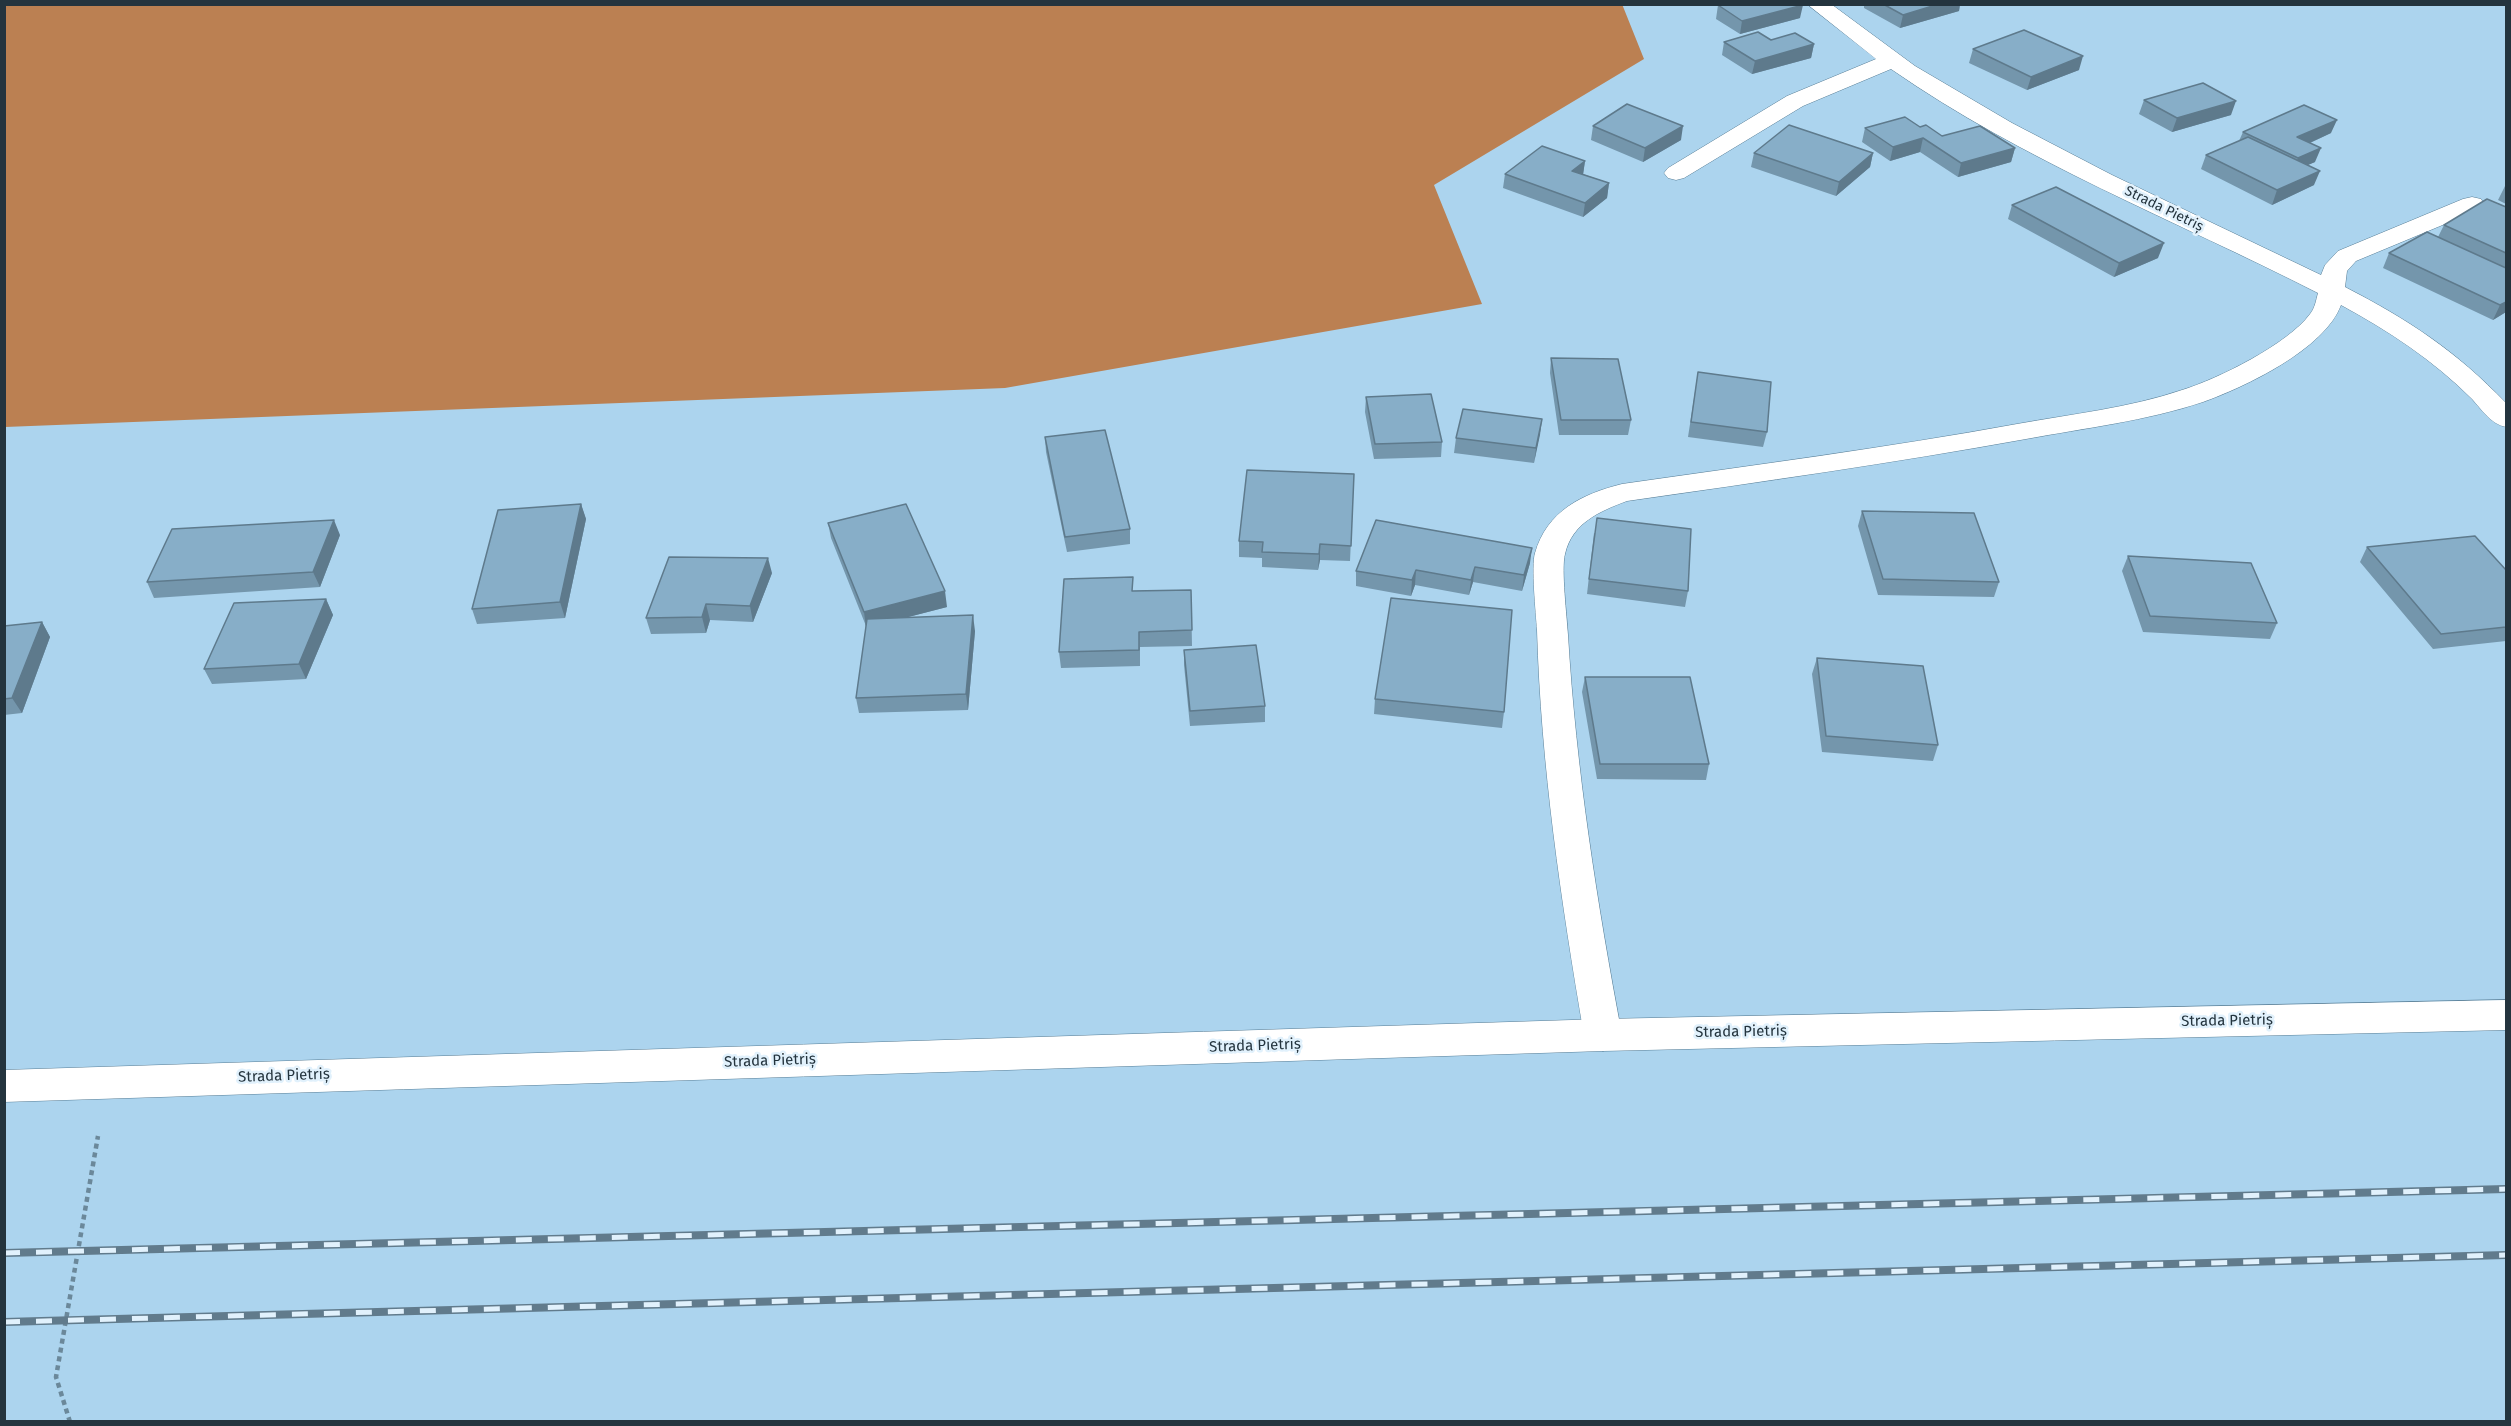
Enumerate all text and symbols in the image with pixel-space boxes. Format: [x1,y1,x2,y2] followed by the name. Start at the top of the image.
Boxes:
[2122,183,2206,235] street label: Strada Pietriș
[2181,1011,2273,1031] street label: Strada Pietriș
[1695,1022,1787,1042] street label: Strada Pietriș
[1209,1035,1301,1057] street label: Strada Pietriș
[724,1050,816,1072] street label: Strada Pietriș
[238,1065,330,1087] street label: Strada Pietriș

